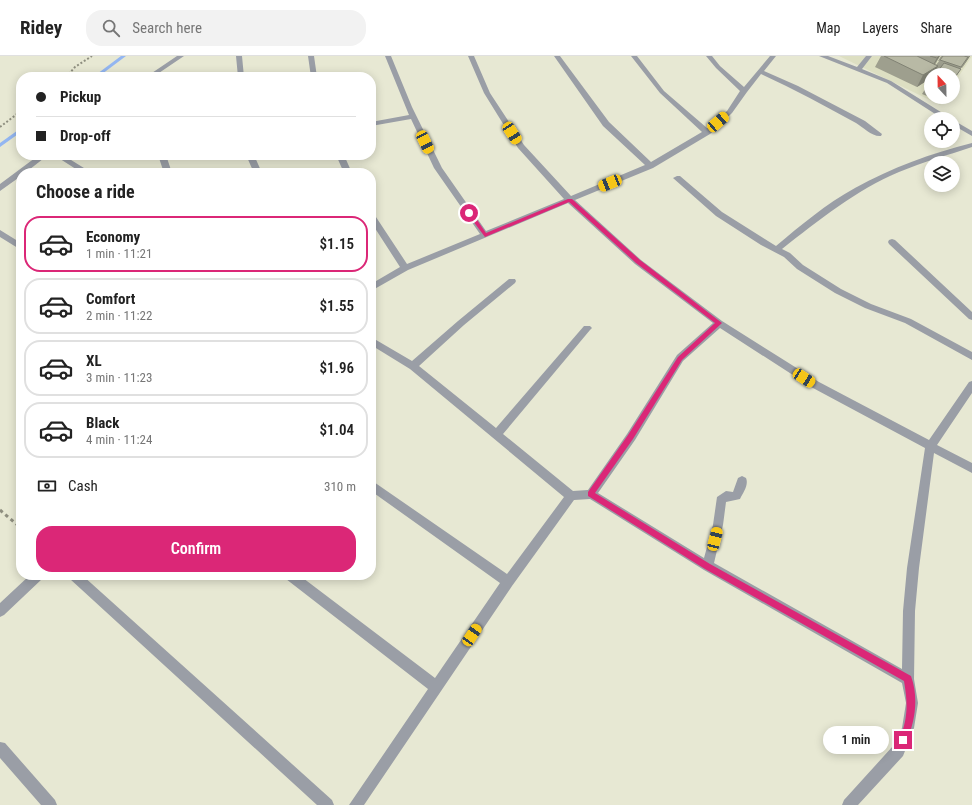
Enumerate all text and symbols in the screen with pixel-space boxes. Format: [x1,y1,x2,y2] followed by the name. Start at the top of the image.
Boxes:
[86,10,366,46] search box
[20,16,62,39] text: Ridey
[100,17,122,39] icon: search
[132,19,202,37] text: Search here
[816,20,840,36] text: Map
[862,20,899,36] text: Layers
[921,20,952,36] text: Share
[924,68,960,104] north arrow
[924,68,960,192] map controls
[60,88,101,106] text: Pickup
[705,110,731,134] car
[924,112,960,148] button: locate
[500,120,524,146] car
[60,127,111,145] text: Drop-off
[414,129,436,155] car
[924,156,960,192] button: layers
[597,173,623,193] car
[36,181,135,202] text: Choose a ride
[460,204,478,222] route start
[38,226,74,262] icon: car
[86,228,140,246] text: Economy
[320,235,354,253] text: $1.15
[86,246,152,261] text: 1 min · 11:21
[38,288,74,324] icon: car
[86,290,135,308] text: Comfort
[320,297,354,315] text: $1.55
[86,308,152,323] text: 2 min · 11:22
[38,350,74,386] icon: car
[86,352,102,370] text: XL
[320,359,354,377] text: $1.96
[791,366,817,390] car
[86,370,152,385] text: 3 min · 11:23
[38,412,74,448] icon: car
[86,414,119,432] text: Black
[320,421,354,439] text: $1.04
[86,432,152,447] text: 4 min · 11:24
[36,475,58,497] icon: cash
[68,477,98,495] text: Cash
[324,479,356,494] text: 310 m
[36,526,356,572] button: Confirm
[706,526,724,552] car
[460,622,484,648] car
[823,726,889,754] callout: 1 min
[894,731,912,749] route end
[842,732,870,747] text: 1 min

